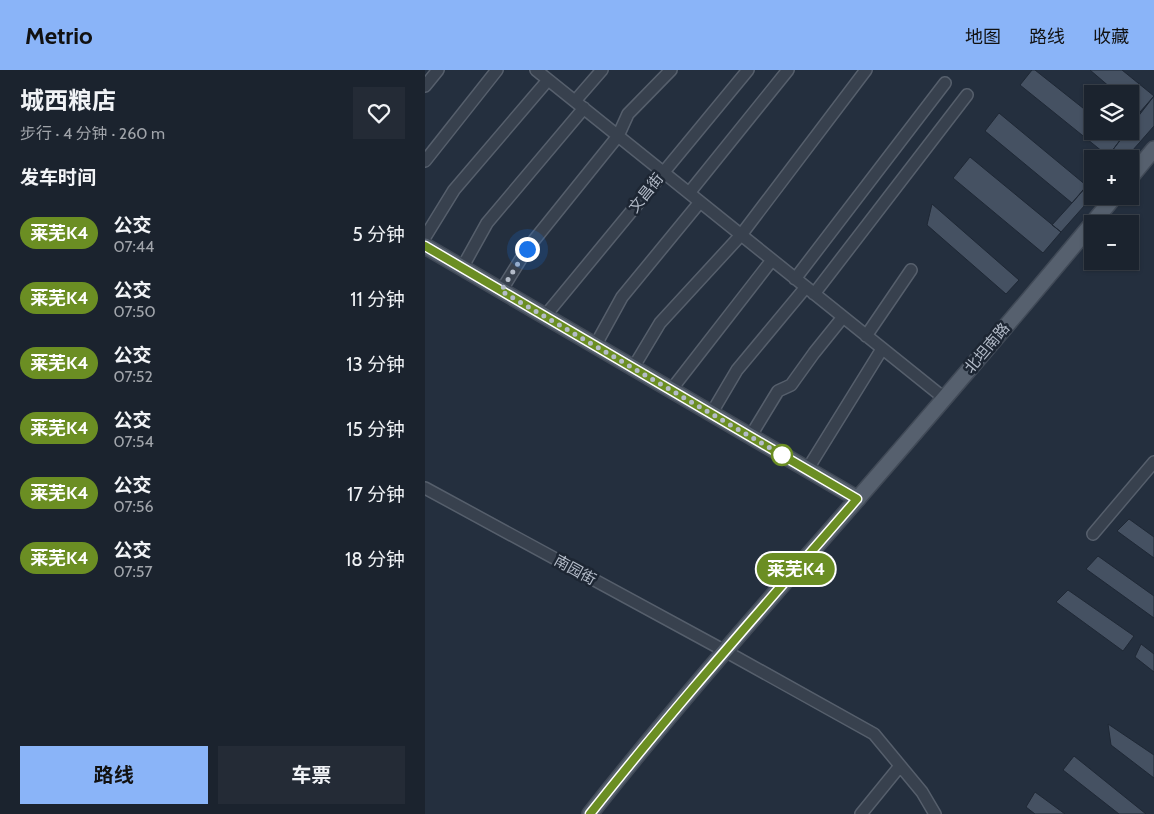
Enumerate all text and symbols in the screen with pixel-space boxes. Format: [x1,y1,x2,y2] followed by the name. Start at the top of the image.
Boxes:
[25,21,93,50] text: Metrio
[965,26,1001,48] text: 地图
[1029,26,1065,48] text: 路线
[1093,26,1129,48] text: 收藏
[1084,85,1139,270] map controls
[1084,85,1139,140] button: layers
[20,86,116,115] text: 城西粮店
[353,87,405,139] button: heart
[20,124,165,143] text: 步行 · 4 分钟 · 260 m
[1084,150,1139,205] button: +
[20,166,96,189] text: 发车时间
[625,170,667,216] street label: 文昌街
[113,214,151,237] text: 公交
[1084,215,1139,270] button: −
[30,222,88,244] text: 莱芜K4
[352,223,405,246] text: 5 分钟
[113,237,154,256] text: 07:44
[515,237,540,262] your location
[113,279,151,302] text: 公交
[30,287,88,309] text: 莱芜K4
[350,288,405,311] text: 11 分钟
[113,302,156,321] text: 07:50
[961,319,1013,377] street label: 北坦南路
[113,344,151,367] text: 公交
[30,352,88,374] text: 莱芜K4
[346,353,405,376] text: 13 分钟
[113,367,153,386] text: 07:52
[113,409,151,432] text: 公交
[30,417,88,439] text: 莱芜K4
[346,418,405,441] text: 15 分钟
[113,432,154,451] text: 07:54
[771,444,793,466] unlabelled marker
[113,474,151,497] text: 公交
[30,482,88,504] text: 莱芜K4
[347,483,405,506] text: 17 分钟
[113,497,154,516] text: 07:56
[113,539,151,562] text: 公交
[30,547,88,569] text: 莱芜K4
[345,548,405,571] text: 18 分钟
[551,551,599,589] street label: 南园街
[761,553,831,585] line badge: 莱芜K4
[767,558,825,580] text: 莱芜K4
[113,562,153,581] text: 07:57
[20,746,208,804] button: 路线
[218,746,405,804] button: 车票

